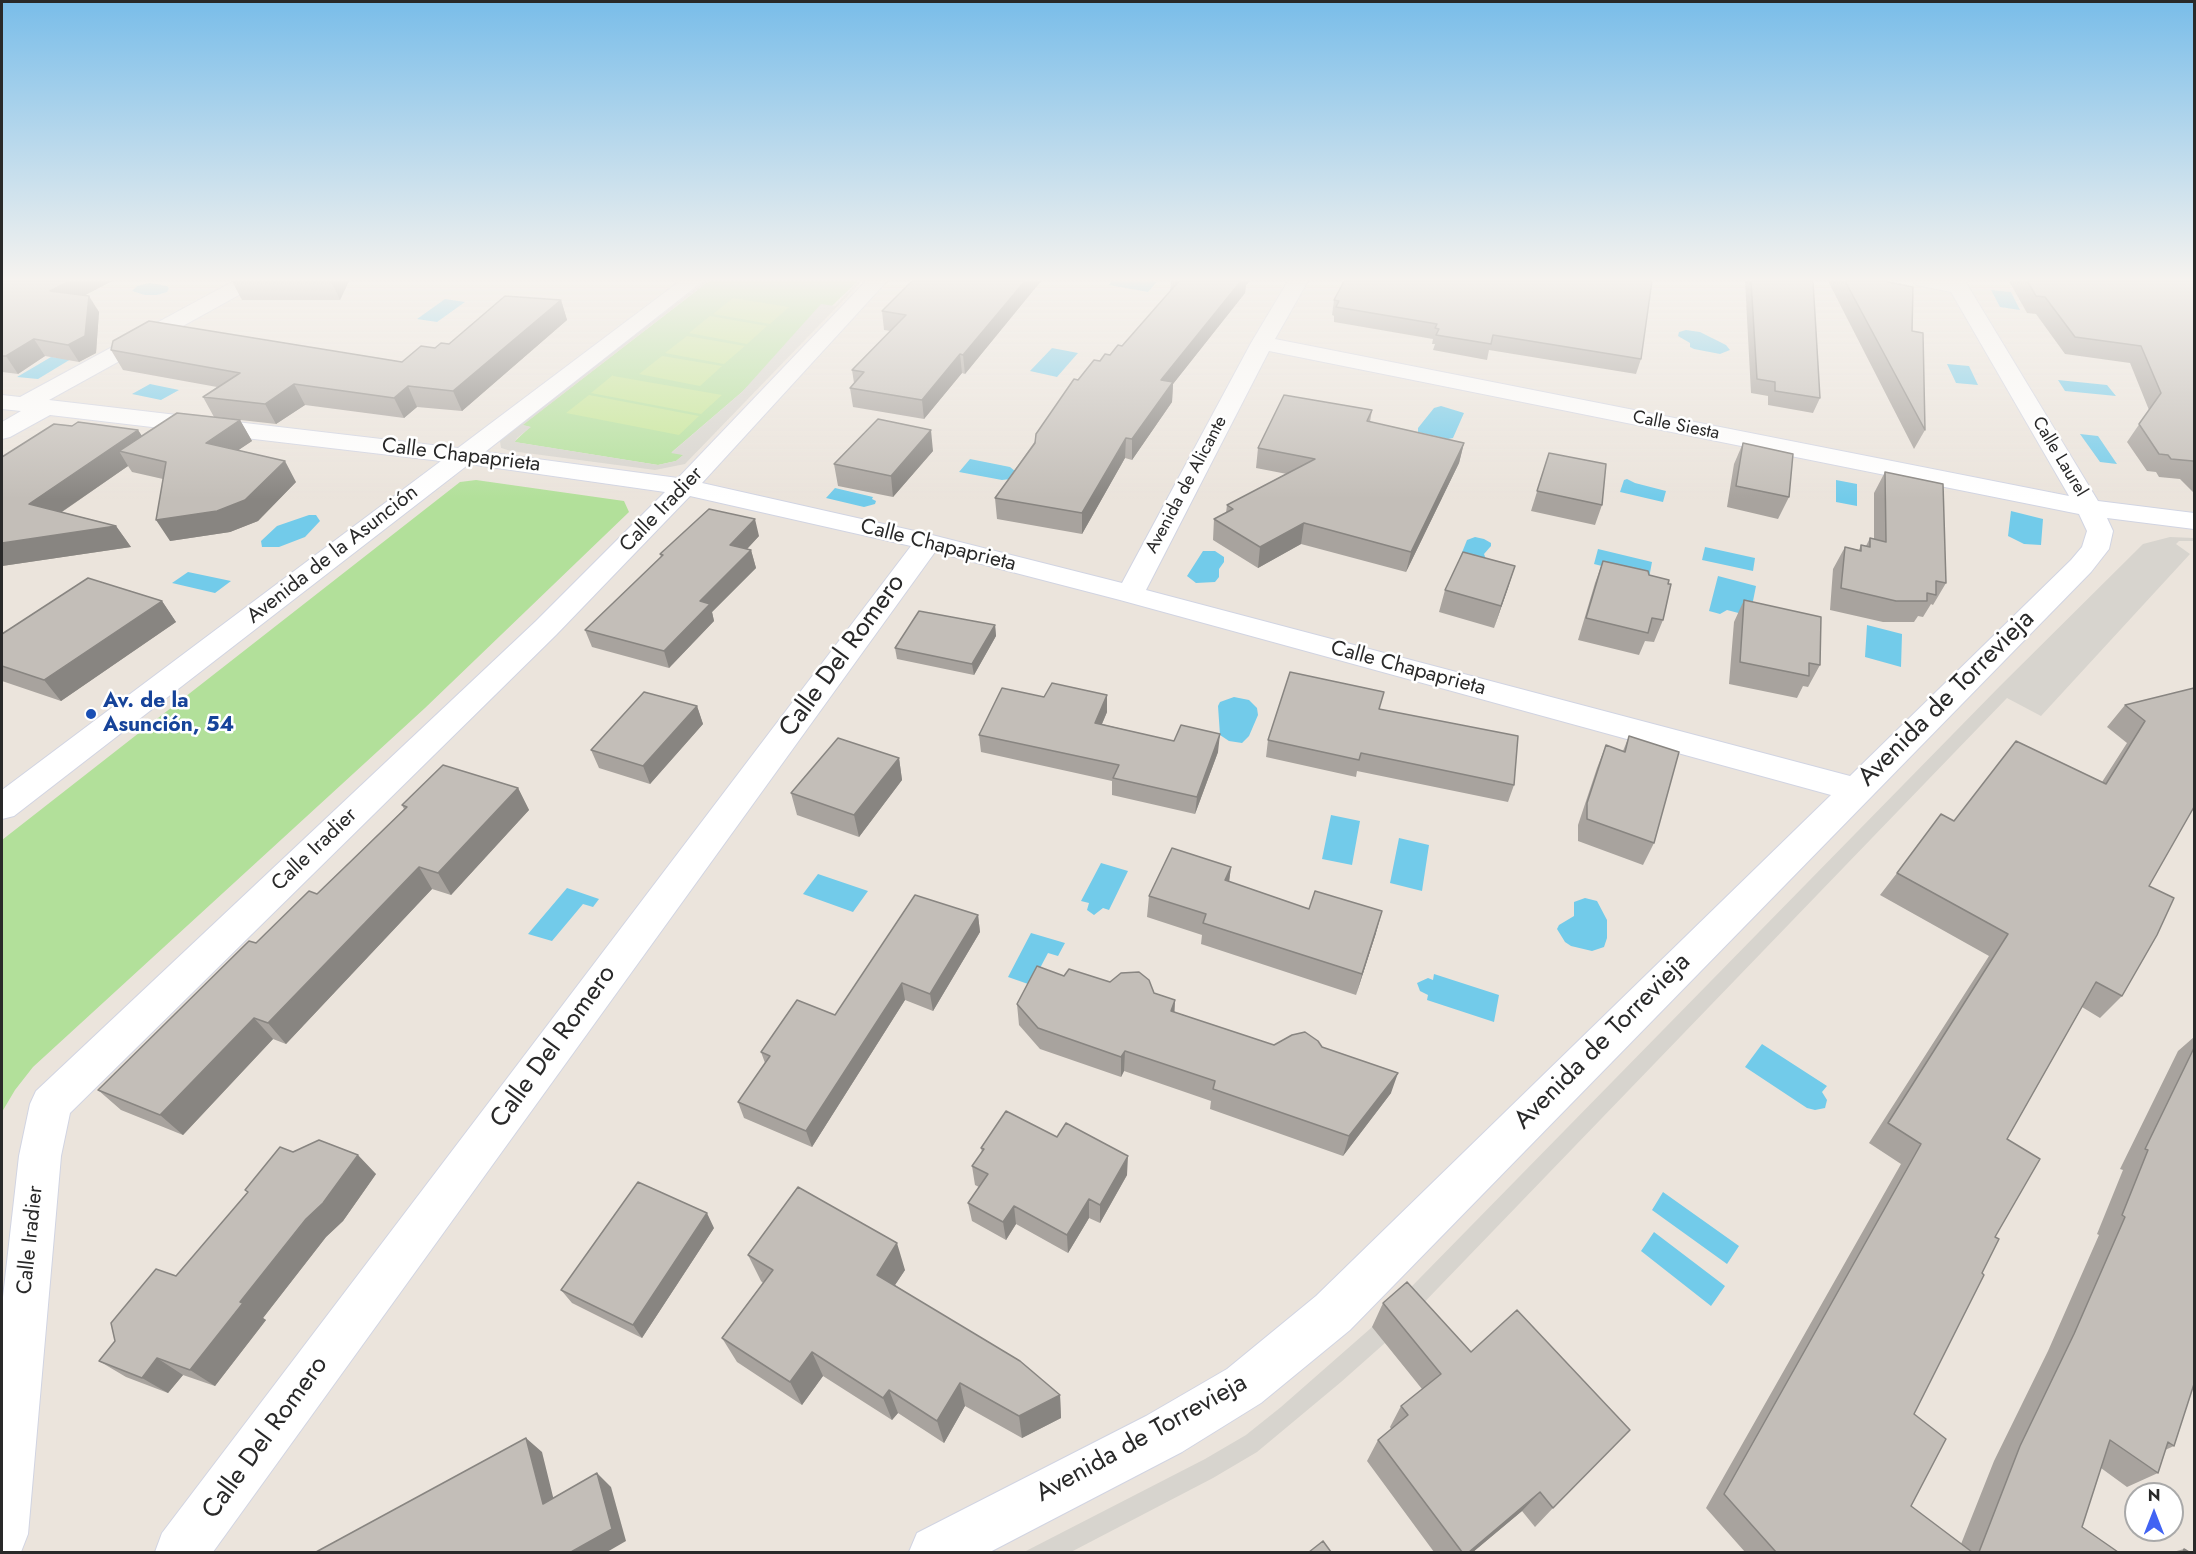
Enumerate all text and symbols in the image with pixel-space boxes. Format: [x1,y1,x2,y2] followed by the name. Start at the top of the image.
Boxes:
[1631,407,1721,445] street label: Calle Siesta
[1142,413,1232,557] street label: Avenida de Alicante
[2027,413,2091,501] street label: Calle Laurel
[380,434,542,478] street label: Calle Chapaprieta
[615,462,709,558] street label: Calle Iradier
[242,480,424,630] street label: Avenida de la Asunción
[858,514,1018,578] street label: Calle Chapaprieta
[774,569,912,743] street label: Calle Del Romero
[1852,604,2042,794] street label: Avenida de Torrevieja
[1328,636,1488,702] street label: Calle Chapaprieta
[103,689,234,739] place label: Av. de la Asunción, 54
[84,707,98,721] marker: Av. de la Asunción, 54
[267,803,363,897] street label: Calle Iradier
[1508,947,1698,1137] street label: Avenida de Torrevieja
[485,960,623,1134] street label: Calle Del Romero
[13,1184,49,1296] street label: Calle Iradier
[197,1351,335,1525] street label: Calle Del Romero
[1031,1368,1253,1510] street label: Avenida de Torrevieja
[2124,1482,2184,1542] north arrow
[2148,1484,2160,1507] text: N

